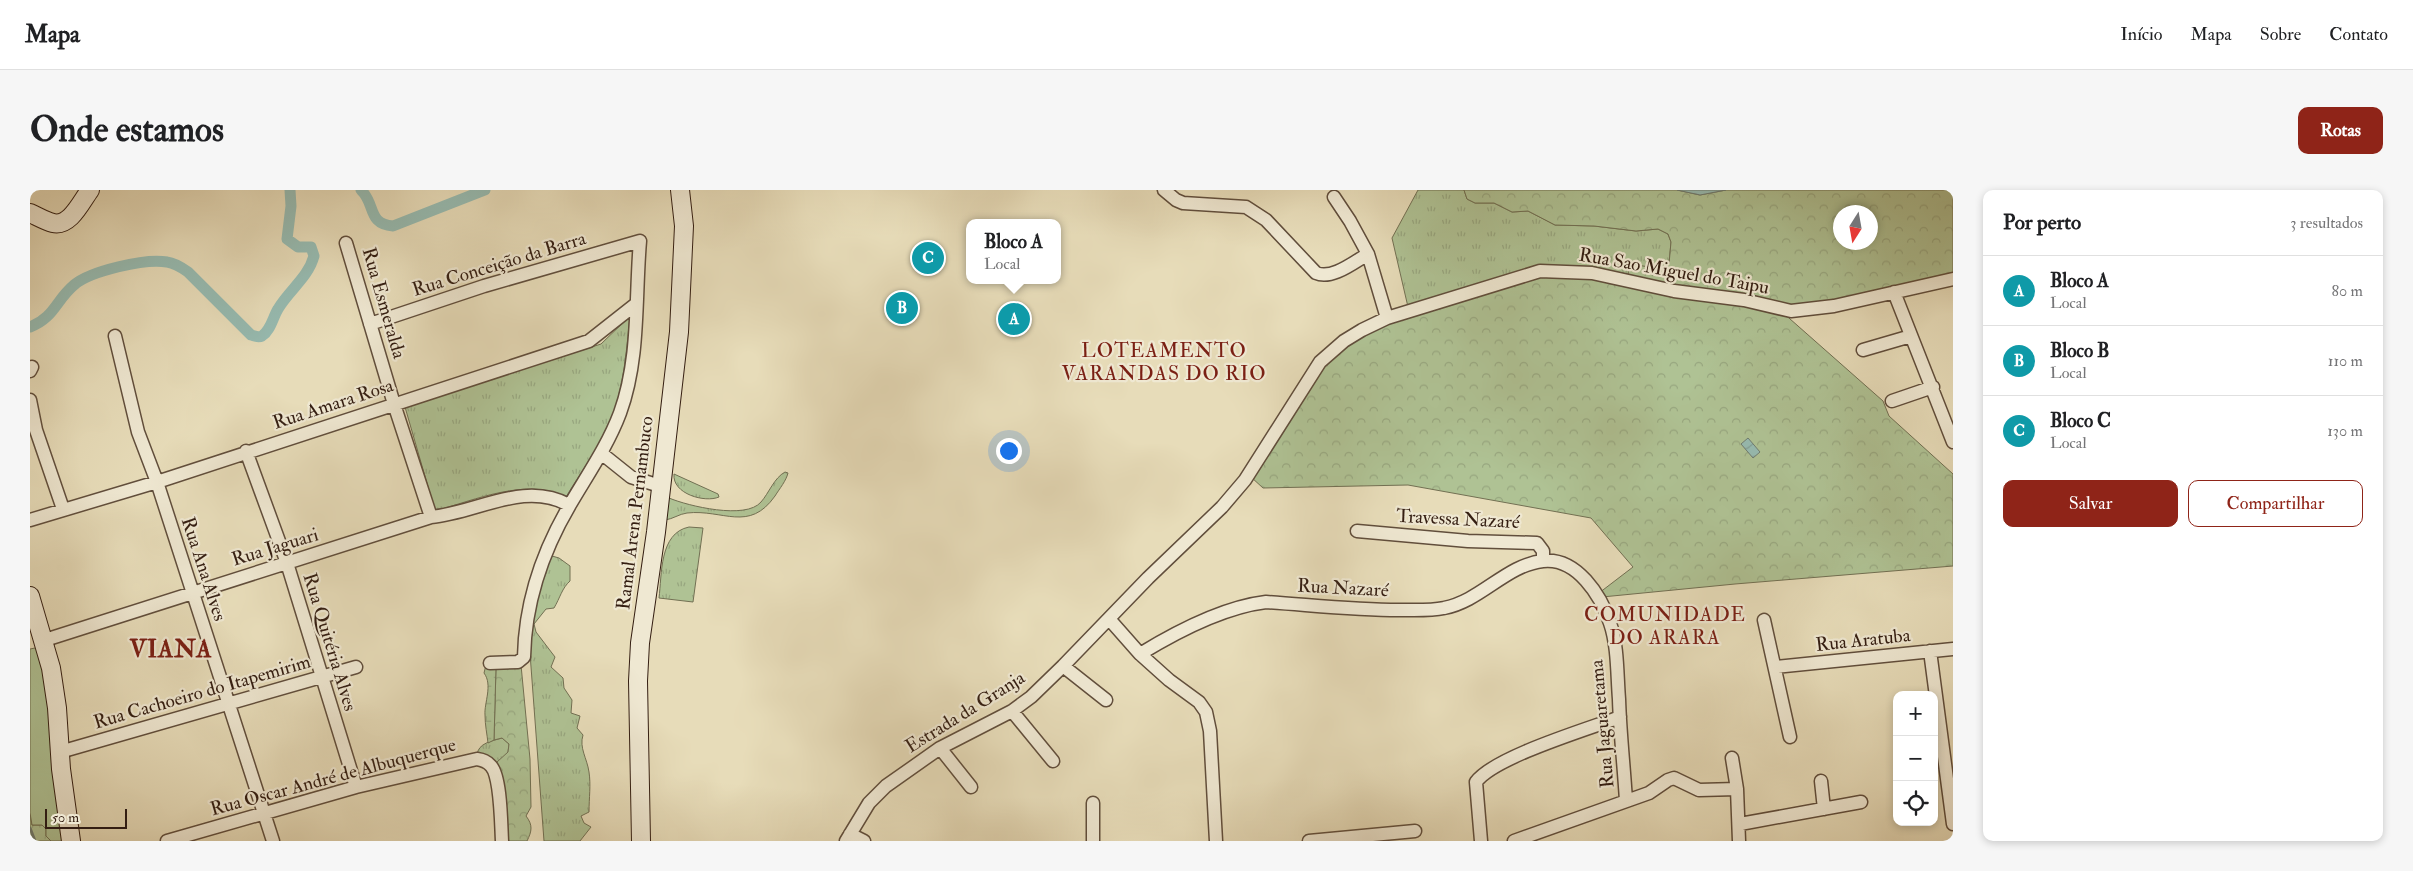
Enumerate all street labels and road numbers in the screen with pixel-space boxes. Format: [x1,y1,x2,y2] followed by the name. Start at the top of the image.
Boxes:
[409,226,589,302] street label: Rua Conceição da Barra
[1577,242,1771,301] street label: Rua Sao Miguel do Taipu
[357,245,411,362] street label: Rua Esmeralda
[270,373,397,435] street label: Rua Amara Rosa
[611,415,659,611] street label: Ramal Arena Pernambuco
[1396,504,1520,534] street label: Travessa Nazaré
[176,514,232,624] street label: Rua Ana Alves
[229,522,321,572] street label: Rua Jaguari
[298,570,362,714] street label: Rua Quitéria Alves
[1297,574,1389,602] street label: Rua Nazaré
[1814,623,1912,657] street label: Rua Aratuba
[91,649,314,735] street label: Rua Cachoeiro do Itapemirim
[1584,659,1620,789] street label: Rua Jaguaretama
[901,666,1029,758] street label: Estrada da Granja
[208,733,459,821] street label: Rua Oscar André de Albuquerque

